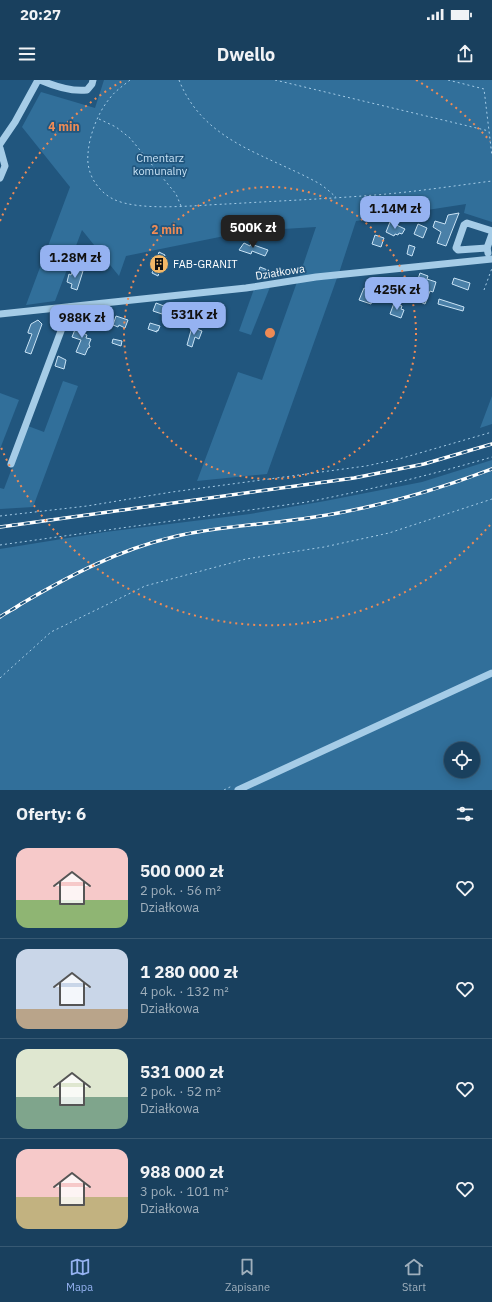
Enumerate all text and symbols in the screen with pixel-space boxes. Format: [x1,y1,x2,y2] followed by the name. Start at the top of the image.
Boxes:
[20,5,61,24] text: 20:27
[16,43,38,65] icon: menu
[217,43,275,66] text: Dwello
[454,43,476,65] icon: share
[48,119,80,134] text: 4 min
[133,151,188,178] park label: Cmentarz komunalny
[354,196,436,230] pin: 1.14M zł
[369,200,421,217] text: 1.14M zł
[216,215,290,249] pin: 500K zł
[230,219,276,236] text: 500K zł
[151,222,183,237] text: 2 min
[34,245,116,279] pin: 1.28M zł
[49,249,101,266] text: 1.28M zł
[148,253,170,275] building icon: FAB-GRANIT
[173,257,238,271] place label: FAB-GRANIT
[254,261,306,283] street label: Działkowa
[360,277,434,311] pin: 425K zł
[374,281,420,298] text: 425K zł
[157,302,231,336] pin: 531K zł
[45,305,119,339] pin: 988K zł
[171,306,217,323] text: 531K zł
[59,309,105,326] text: 988K zł
[263,326,277,340] centre of rings
[444,742,480,778] map controls
[444,742,480,778] button: locate
[16,803,86,825] text: Oferty: 6
[454,803,476,825] icon: filters
[140,860,223,882] text: 500 000 zł
[48,864,96,912] icon: home
[454,877,476,899] icon: heart
[140,882,221,899] text: 2 pok. · 56 m²
[140,899,199,916] text: Działkowa
[140,961,238,983] text: 1 280 000 zł
[48,965,96,1013] icon: home
[454,978,476,1000] icon: heart
[140,983,229,1000] text: 4 pok. · 132 m²
[140,1000,199,1017] text: Działkowa
[140,1061,223,1083] text: 531 000 zł
[48,1065,96,1113] icon: home
[454,1078,476,1100] icon: heart
[140,1083,221,1100] text: 2 pok. · 52 m²
[140,1100,199,1117] text: Działkowa
[140,1161,223,1183] text: 988 000 zł
[48,1165,96,1213] icon: home
[454,1178,476,1200] icon: heart
[140,1183,229,1200] text: 3 pok. · 101 m²
[140,1200,199,1217] text: Działkowa
[66,1256,93,1294] tab: Mapa
[225,1256,270,1294] tab: Zapisane
[402,1256,426,1294] tab: Start

